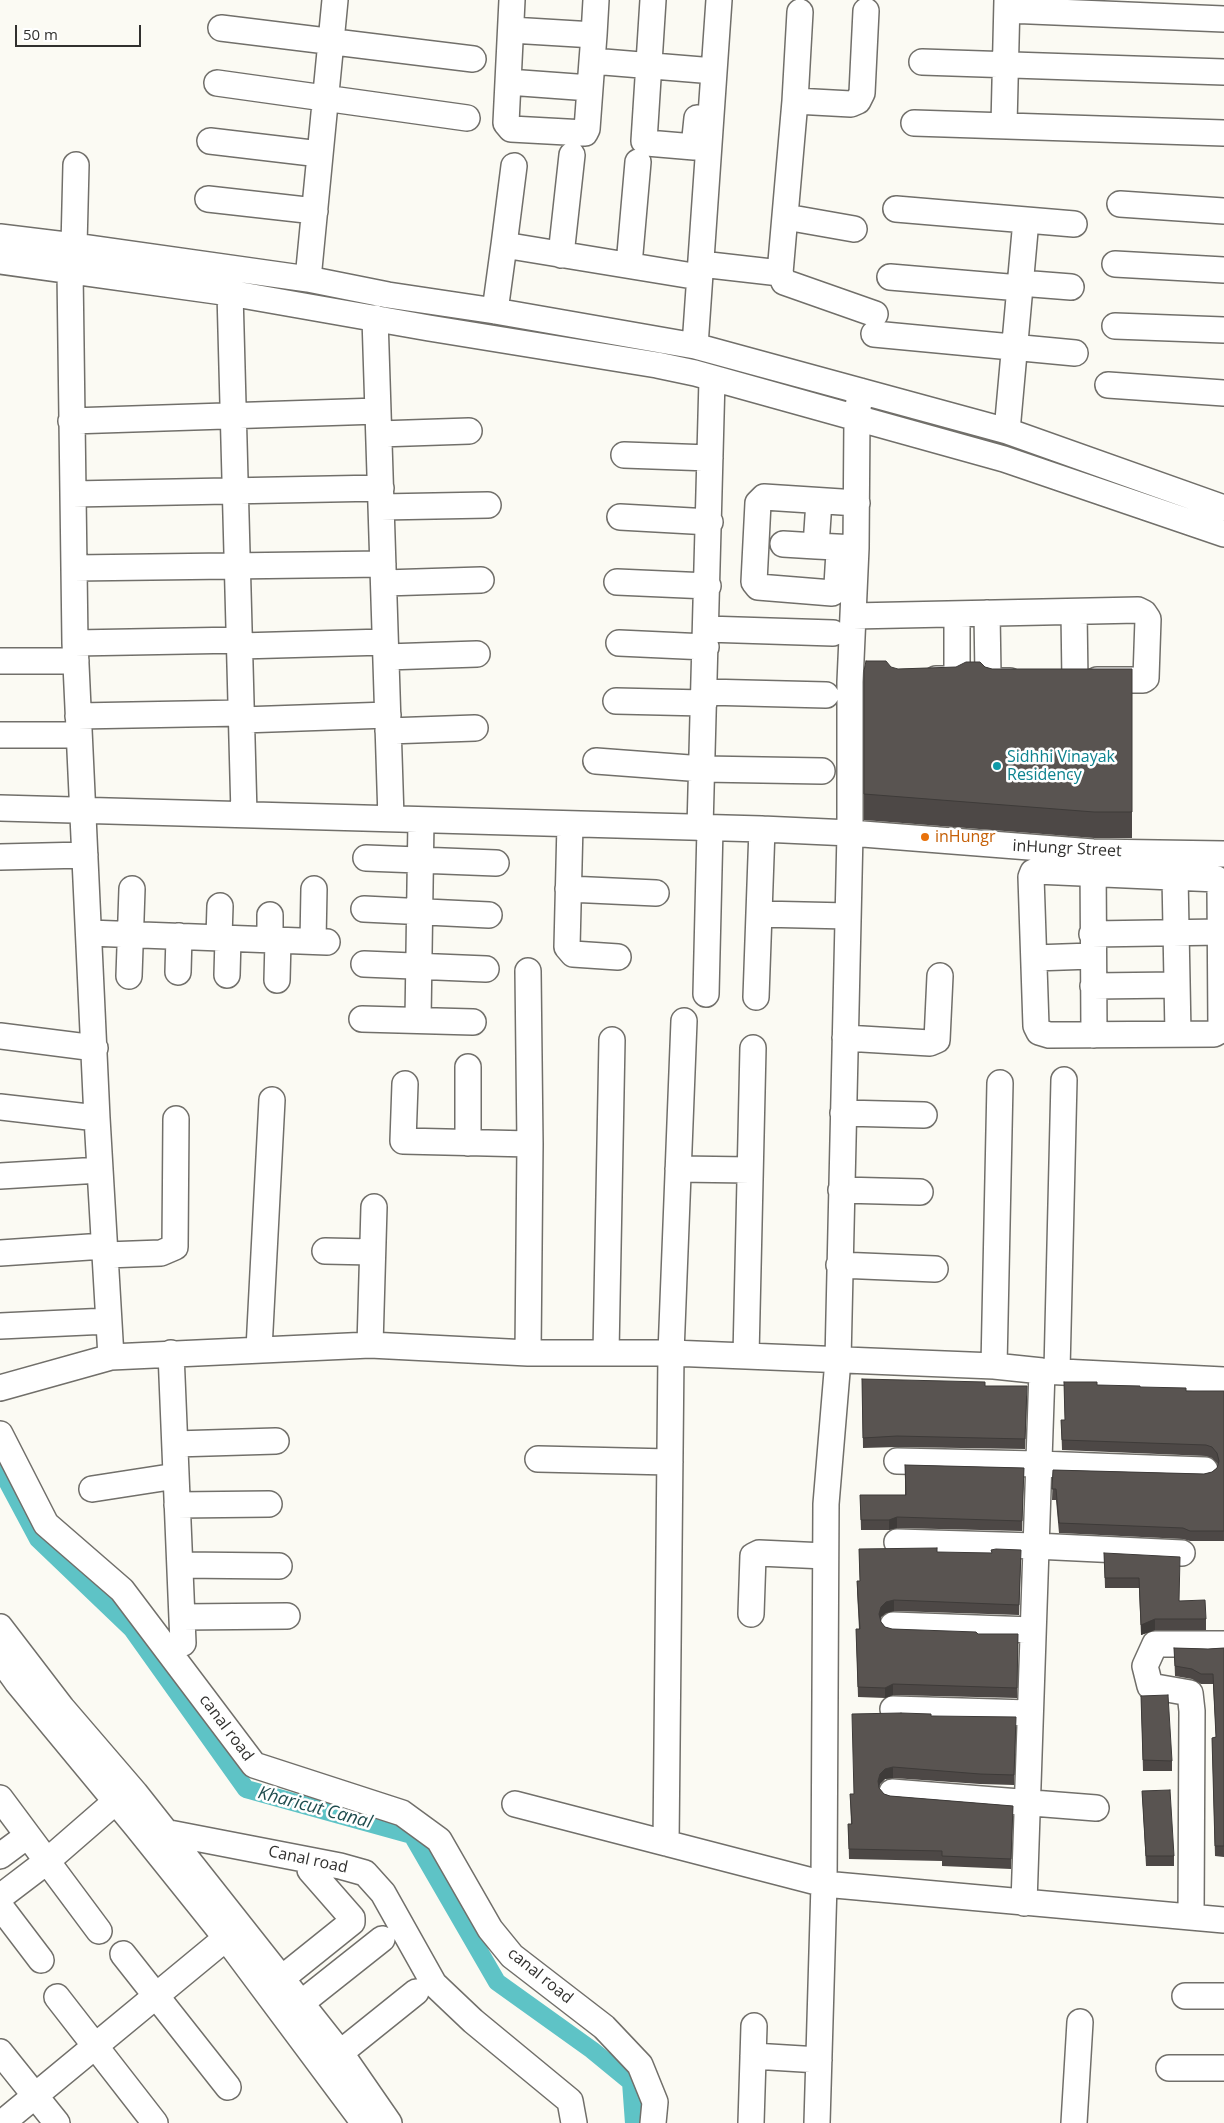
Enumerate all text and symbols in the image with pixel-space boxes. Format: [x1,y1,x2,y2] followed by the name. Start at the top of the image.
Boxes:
[18,15,144,47] scale bar
[23,24,58,44] text: 50 m
[1007,747,1115,785] place label: Sidhhi Vinayak Residency
[991,760,1003,772] marker: Sidhhi Vinayak Residency
[935,827,996,847] place label: inHungr
[919,831,931,843] marker: inHungr
[1012,837,1122,861] street label: inHungr Street
[195,1691,257,1765] street label: canal road
[256,1782,374,1834] water label: Kharicut Canal
[267,1842,349,1878] street label: Canal road
[504,1944,576,2008] street label: canal road

